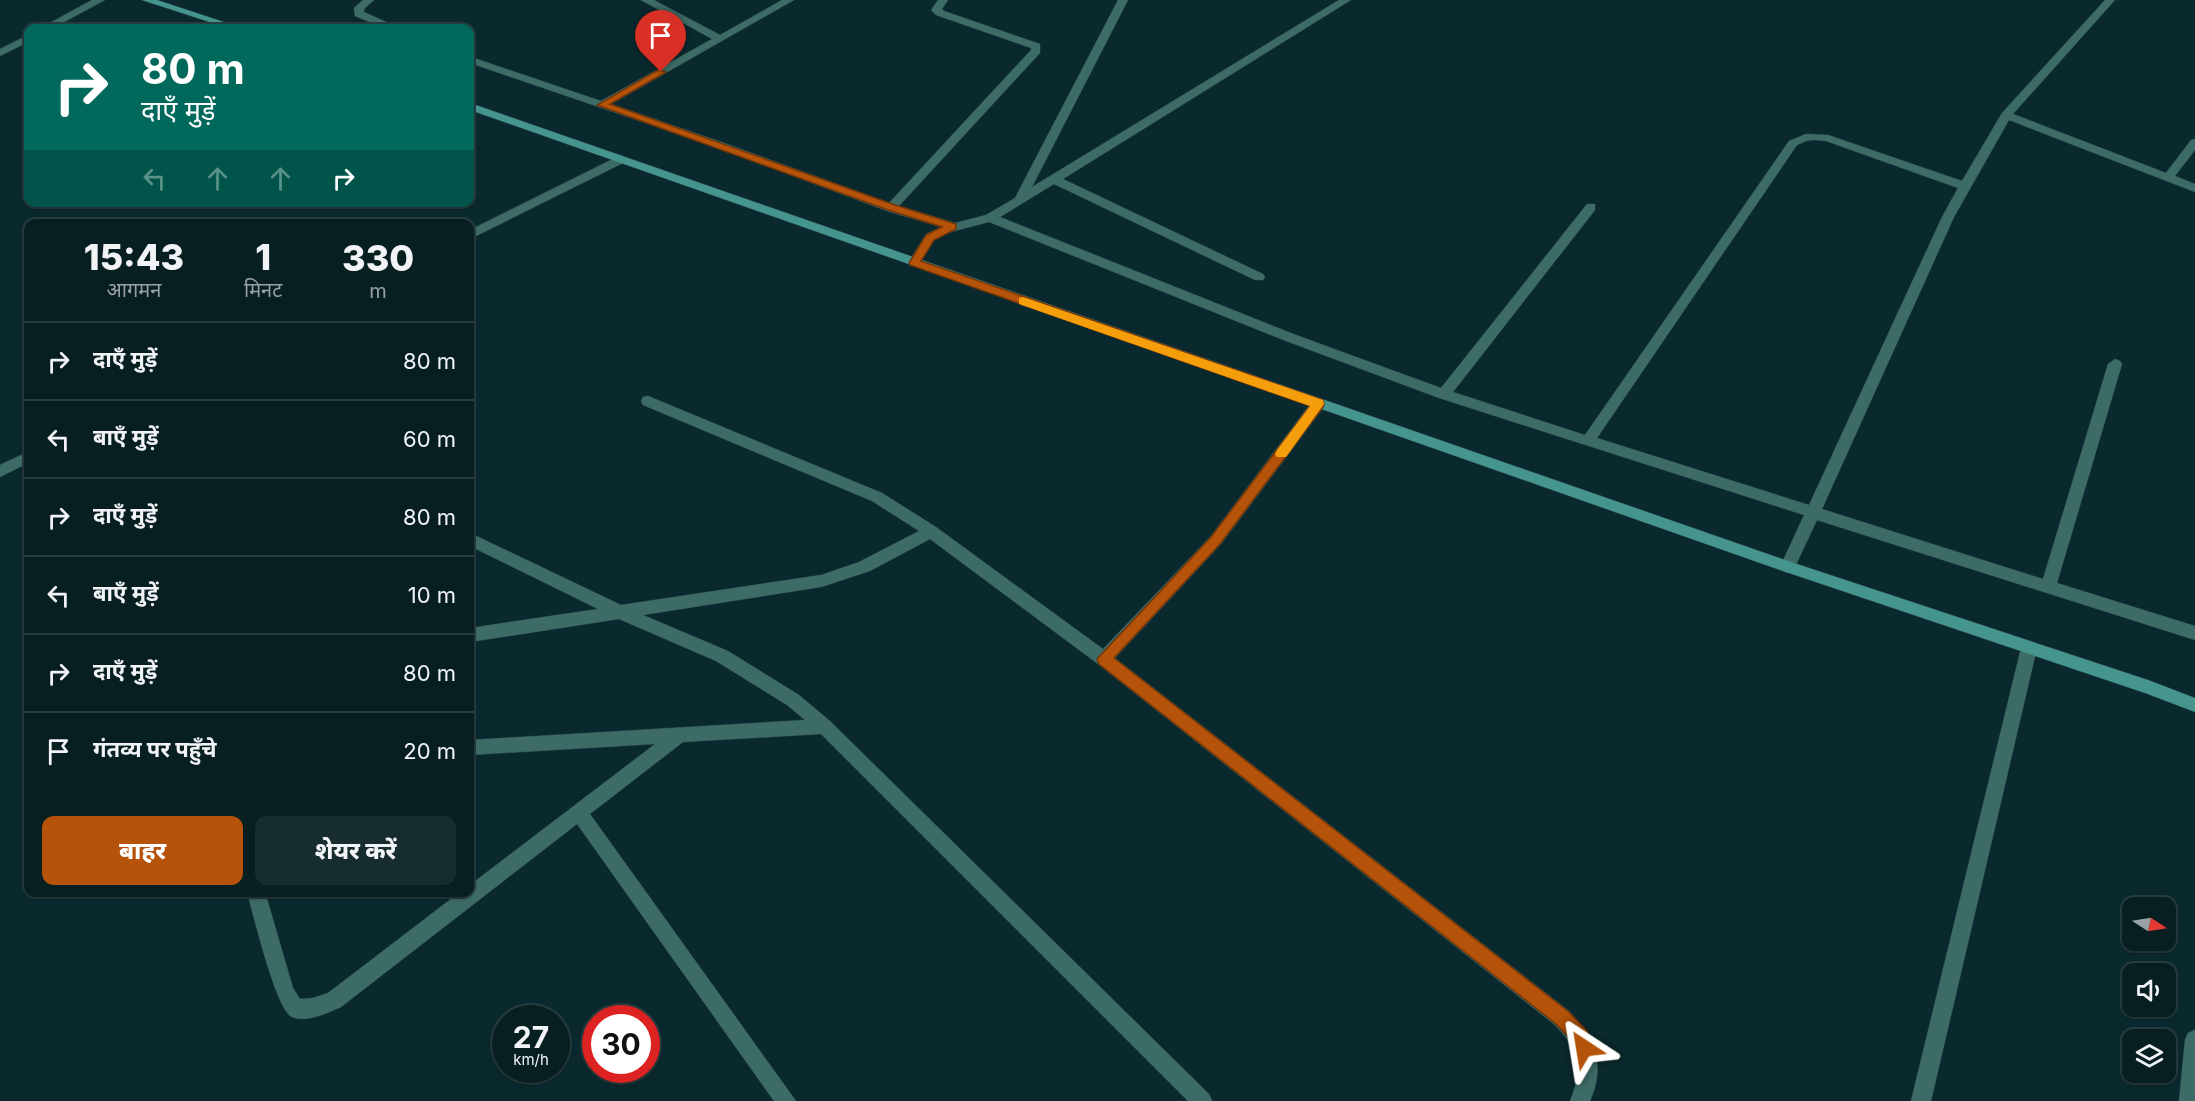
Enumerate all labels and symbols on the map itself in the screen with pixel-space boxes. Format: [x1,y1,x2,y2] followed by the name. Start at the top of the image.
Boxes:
[635,10,686,72] pin
[2122,897,2176,951] north arrow
[582,1005,660,1083] speed limit sign: 30
[1552,1016,1616,1080] position arrow

